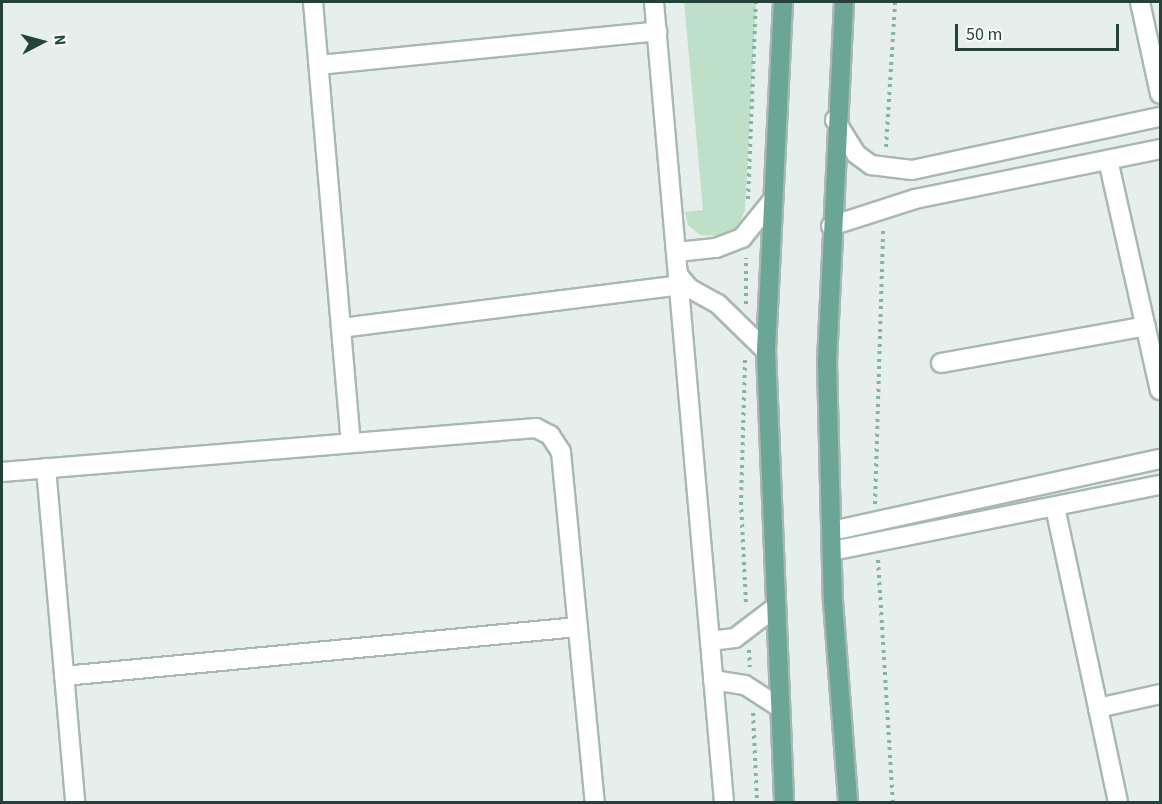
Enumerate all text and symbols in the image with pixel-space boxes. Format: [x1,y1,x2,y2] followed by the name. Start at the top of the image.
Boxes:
[12,12,72,72] north arrow
[958,12,1122,50] scale bar
[966,22,1002,47] text: 50 m
[48,34,71,47] text: N

